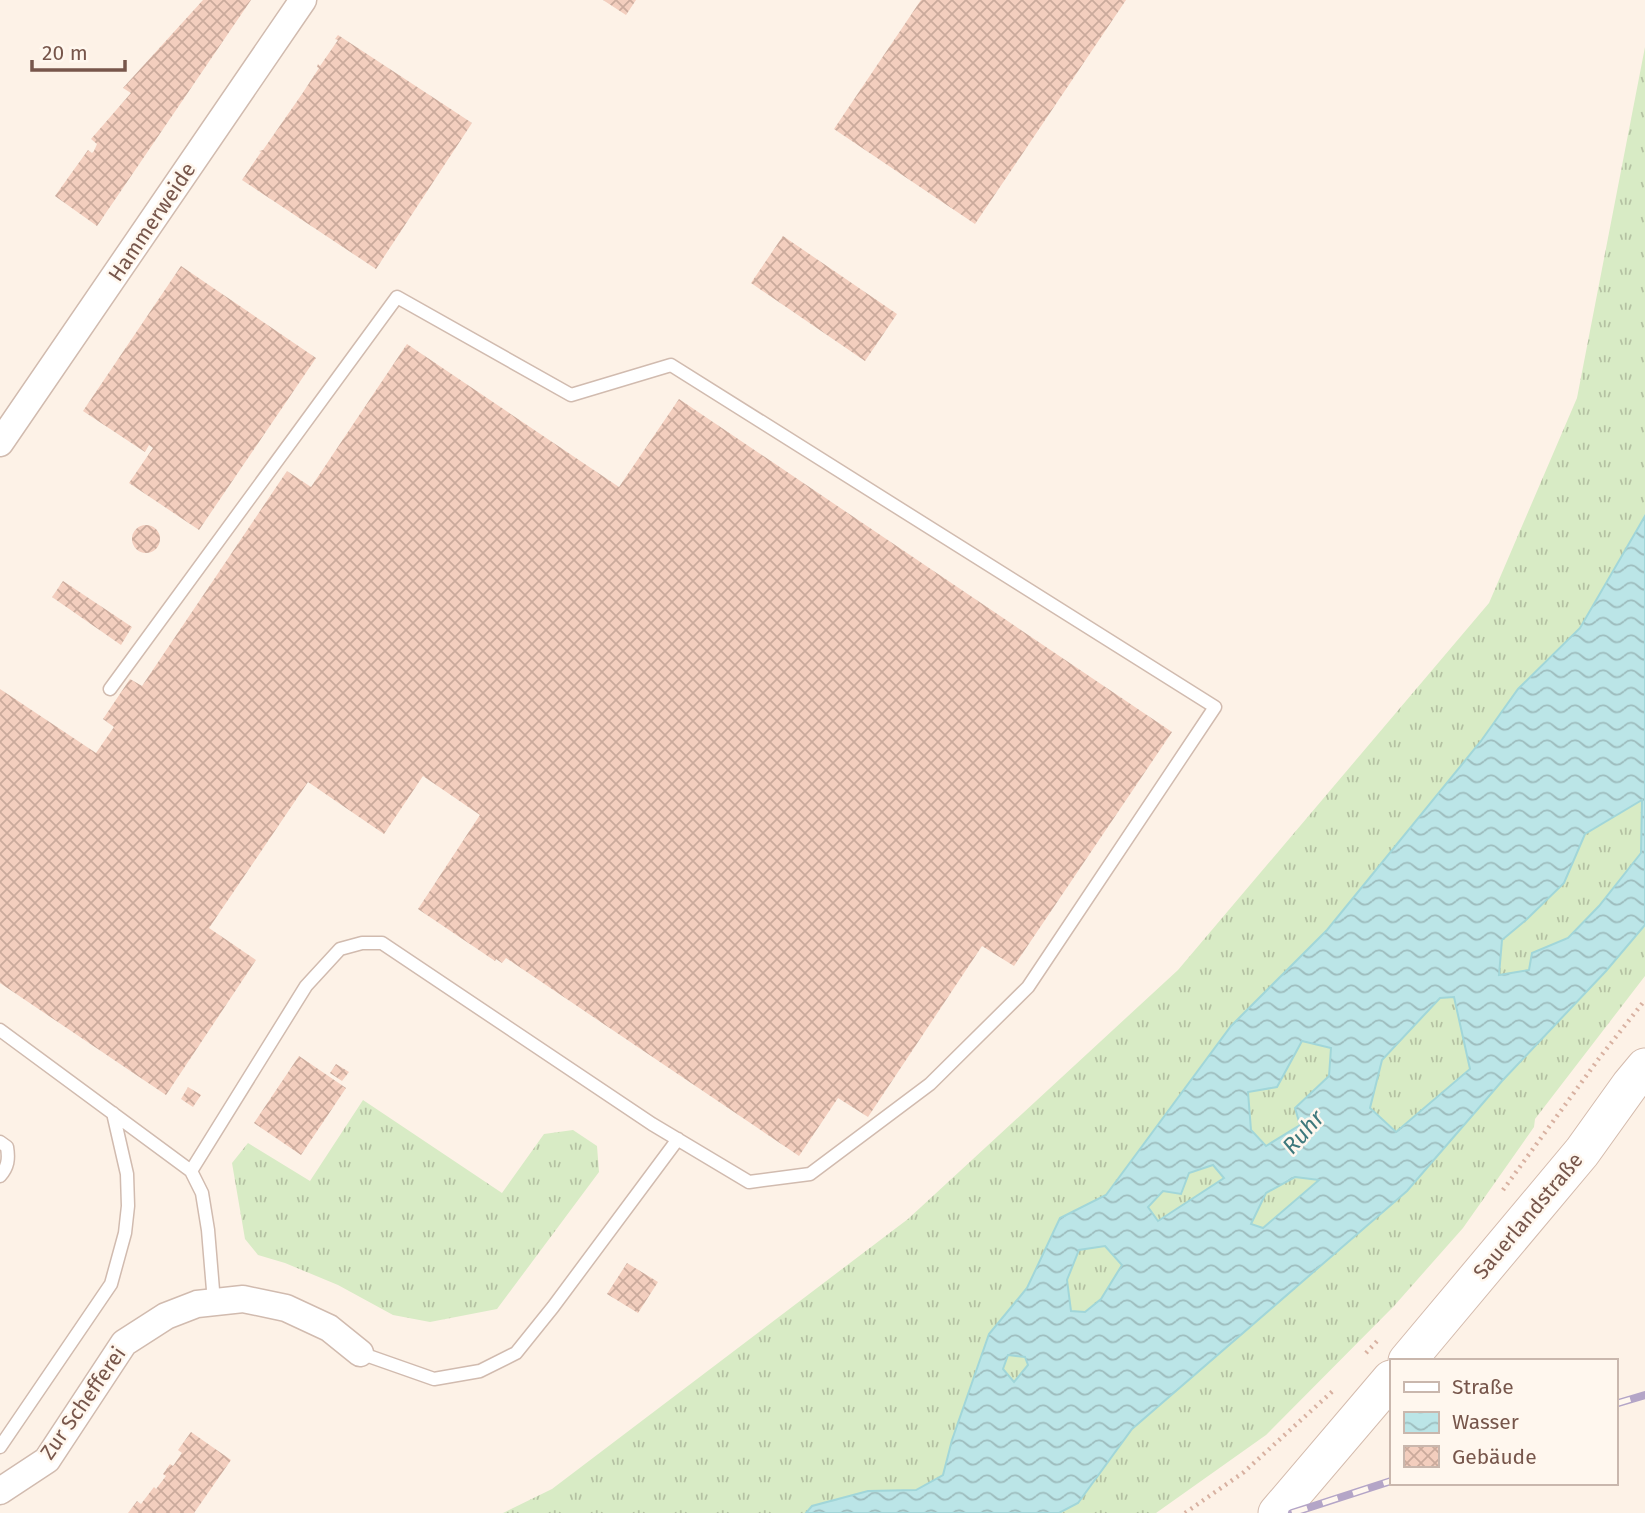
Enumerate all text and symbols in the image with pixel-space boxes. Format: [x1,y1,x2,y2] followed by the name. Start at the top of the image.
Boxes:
[32,28,124,72] scale bar
[42,40,88,66] text: 20 m
[103,158,201,286] street label: Hammerweide
[1276,1103,1331,1160] water label: Ruhr
[1468,1147,1588,1285] street label: Sauerlandstraße
[35,1342,131,1464] street label: Zur Schefferei
[1390,1359,1617,1485] legend
[1452,1374,1514,1400] text: Straße
[1452,1409,1519,1435] text: Wasser
[1452,1444,1537,1470] text: Gebäude

